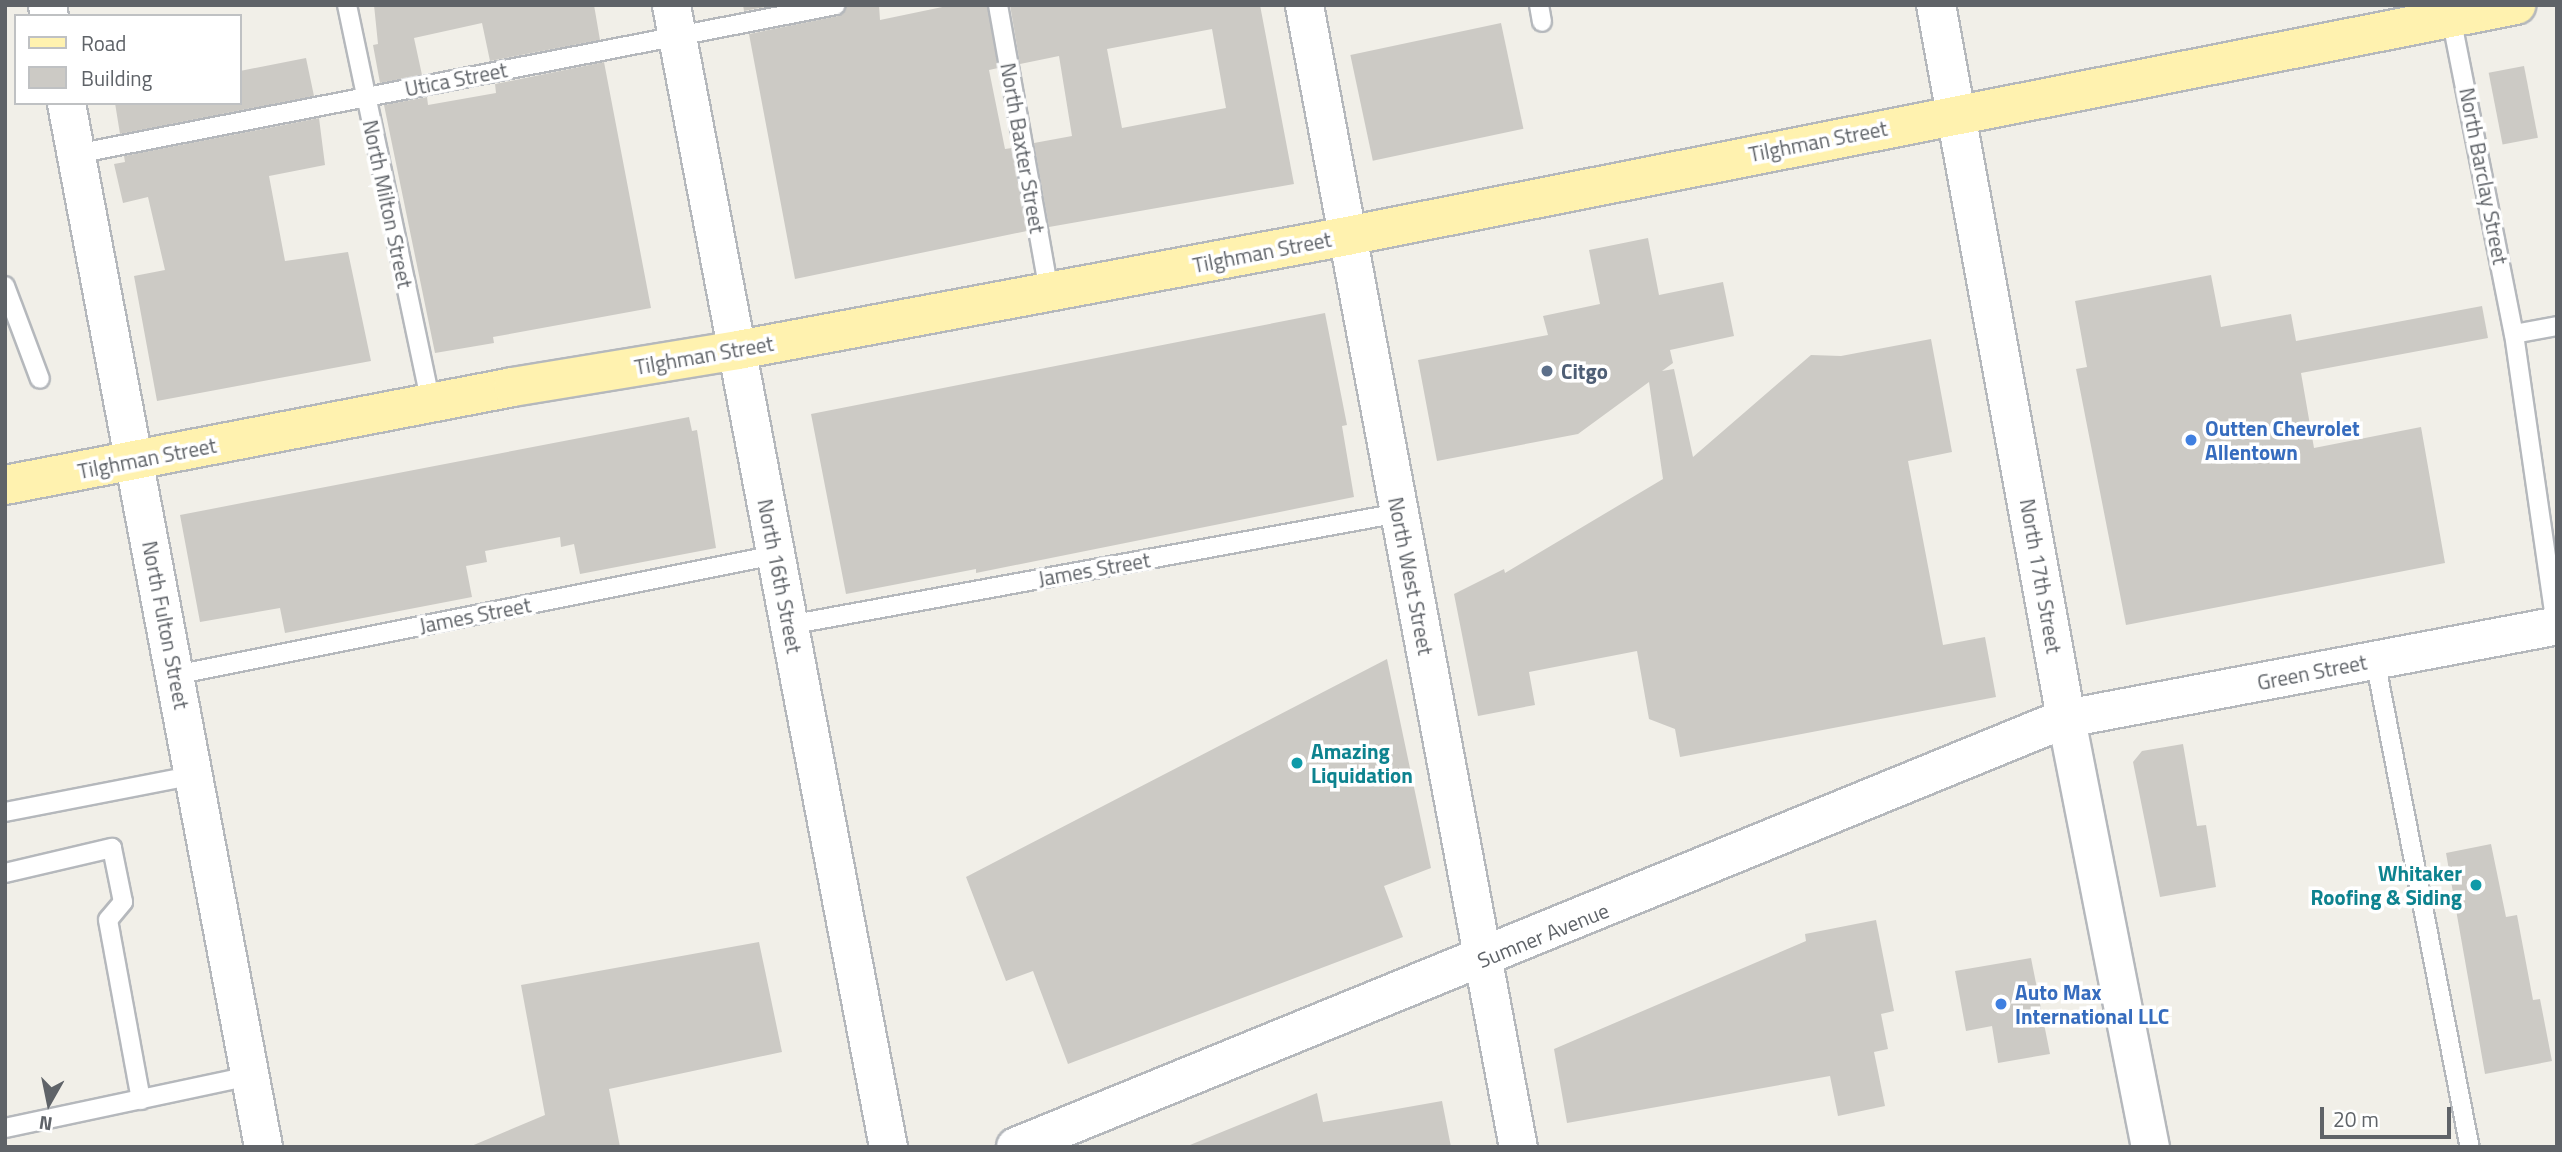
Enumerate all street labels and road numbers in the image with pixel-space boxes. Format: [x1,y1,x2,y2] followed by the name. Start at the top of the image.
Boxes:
[403,57,509,101] street label: Utica Street
[996,61,1050,235] street label: North Baxter Street
[2455,85,2513,267] street label: North Barclay Street
[1747,115,1889,167] street label: Tilghman Street
[358,118,418,290] street label: North Milton Street
[1191,226,1333,278] street label: Tilghman Street
[633,330,775,380] street label: Tilghman Street
[76,432,218,484] street label: Tilghman Street
[1383,495,1439,657] street label: North West Street
[753,497,807,655] street label: North 16th Street
[2015,497,2067,655] street label: North 17th Street
[137,539,195,711] street label: North Fulton Street
[1036,547,1152,591] street label: James Street
[417,592,533,638] street label: James Street
[2255,649,2369,695] street label: Green Street
[1474,897,1612,973] street label: Sumner Avenue

